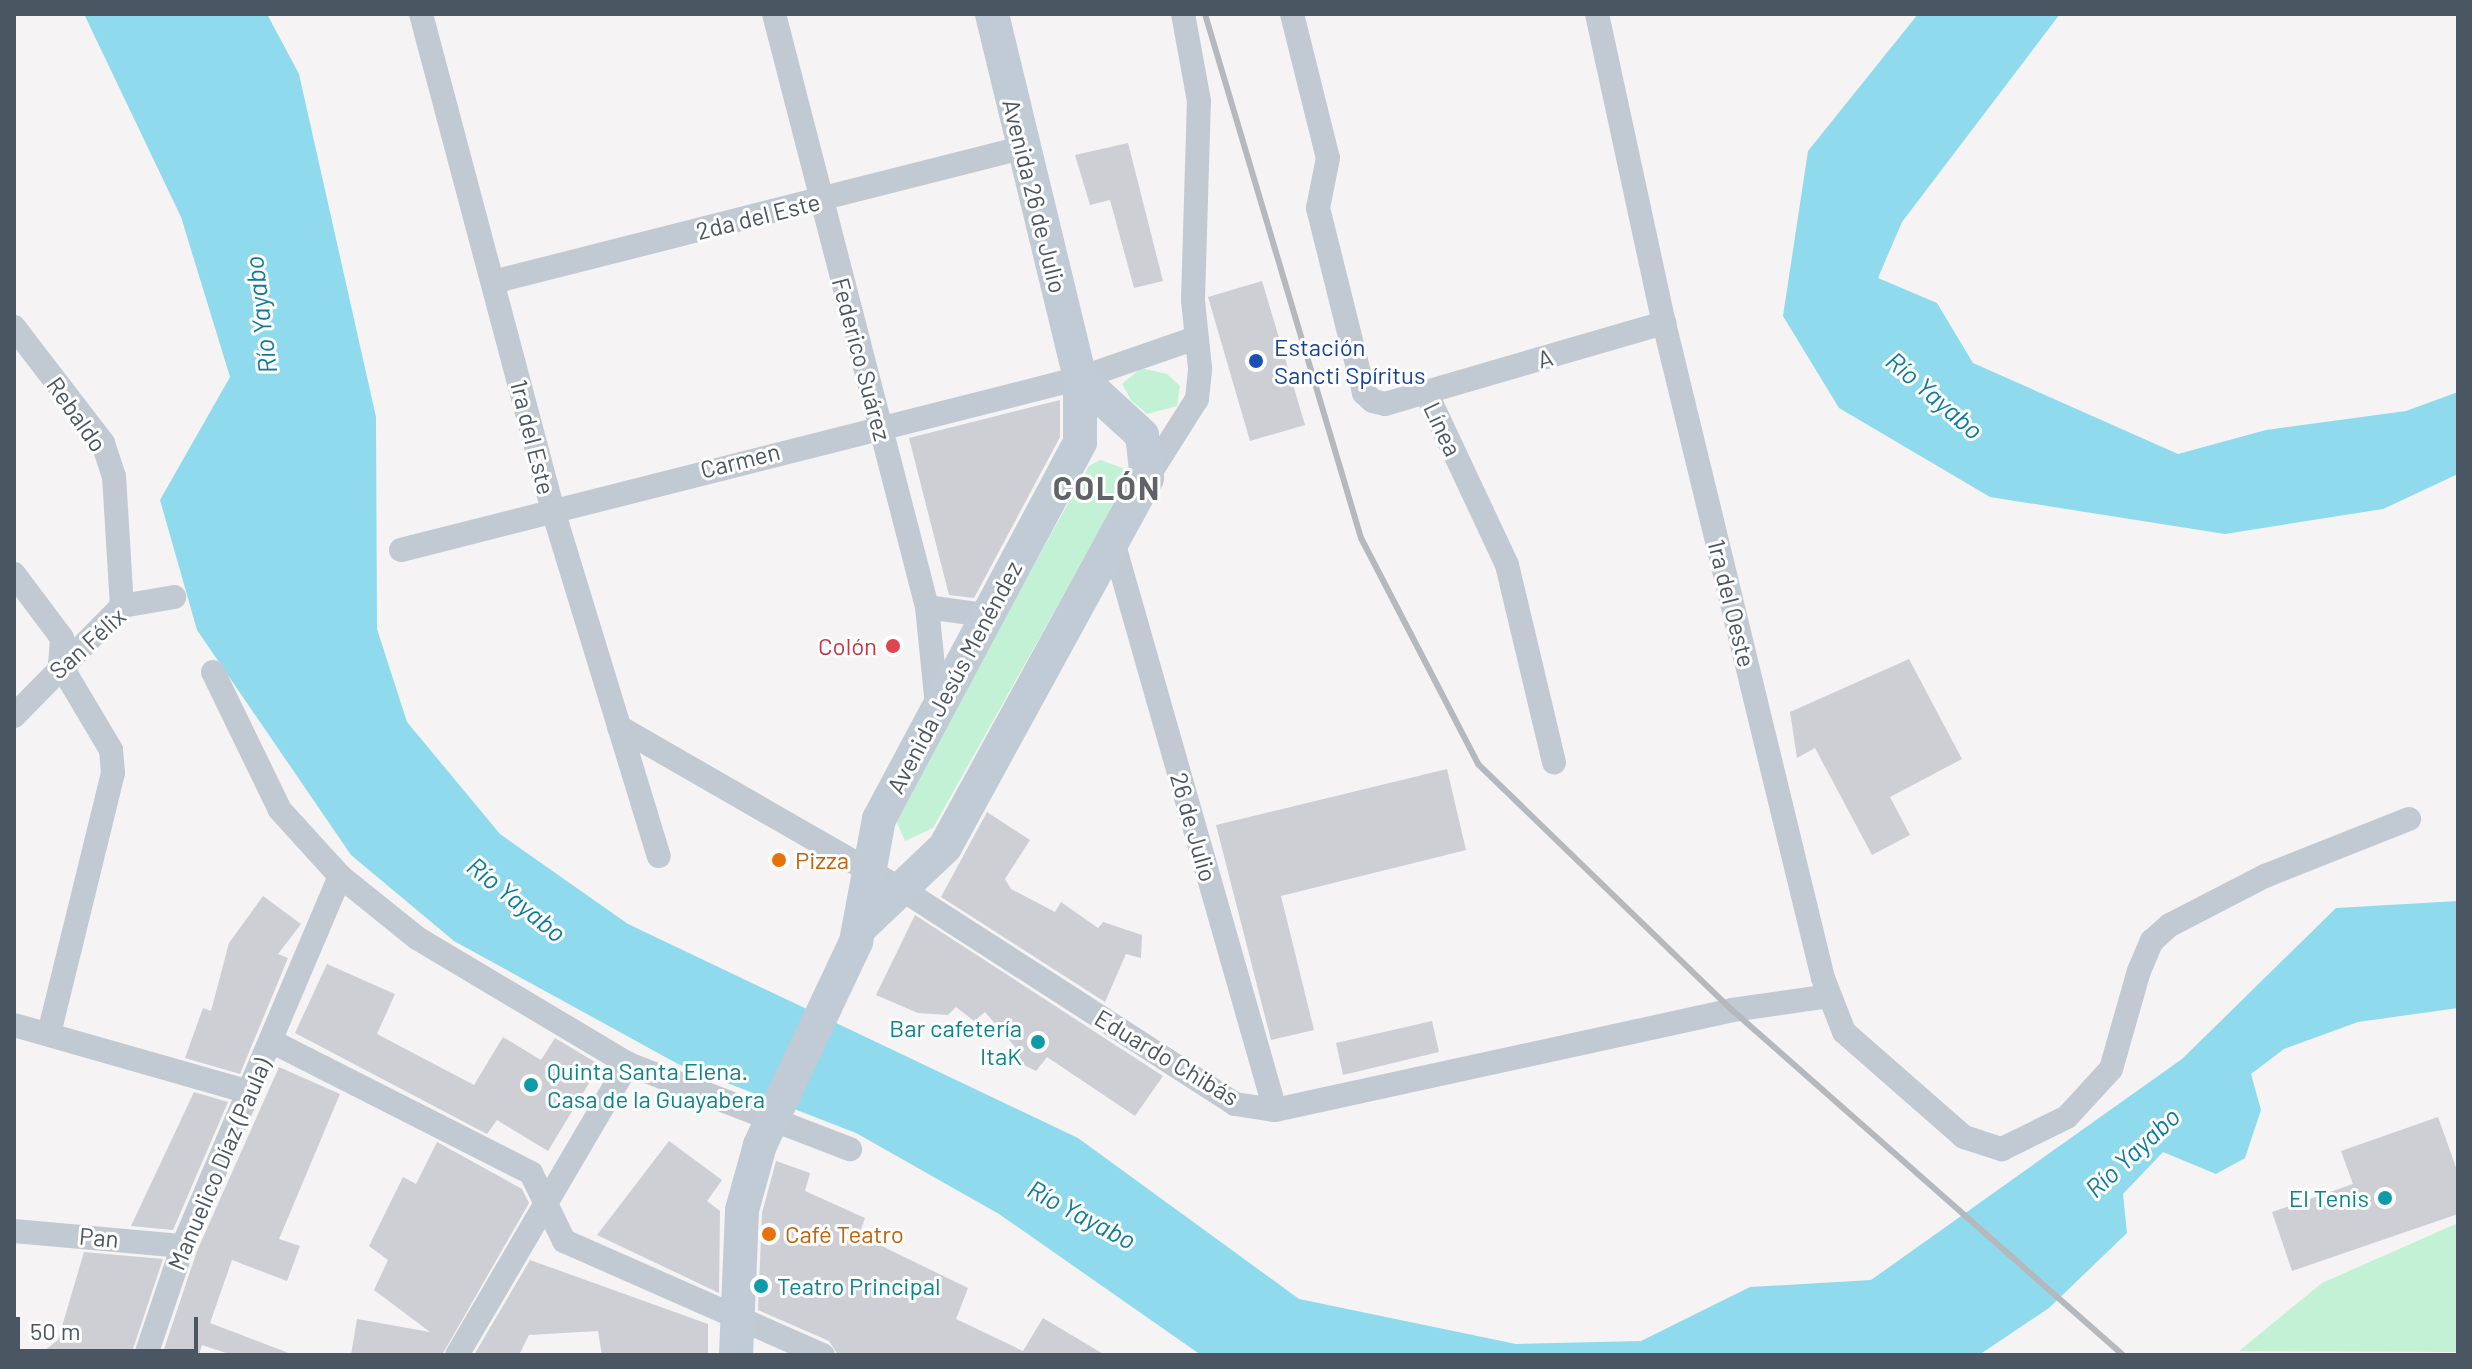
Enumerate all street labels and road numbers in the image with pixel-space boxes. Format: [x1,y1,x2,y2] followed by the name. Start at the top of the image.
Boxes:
[997,96,1073,296] street label: Avenida 26 de Julio
[693,187,823,245] street label: 2da del Este
[826,274,898,444] street label: Federico Suárez
[1534,342,1556,374] street label: A
[41,371,113,457] street label: Rebaldo
[505,376,561,498] street label: 1ra del Este
[1418,397,1468,461] street label: Línea
[697,436,783,484] street label: Carmen
[1702,536,1762,670] street label: 1ra del Oeste
[880,556,1028,798] street label: Avenida Jesús Menéndez
[43,601,131,685] street label: San Félix
[1165,769,1223,885] street label: 26 de Julio
[1090,1003,1244,1111] street label: Eduardo Chibás
[161,1054,277,1274] street label: Manuelico Díaz (Paula)
[78,1221,120,1253] street label: Pan

